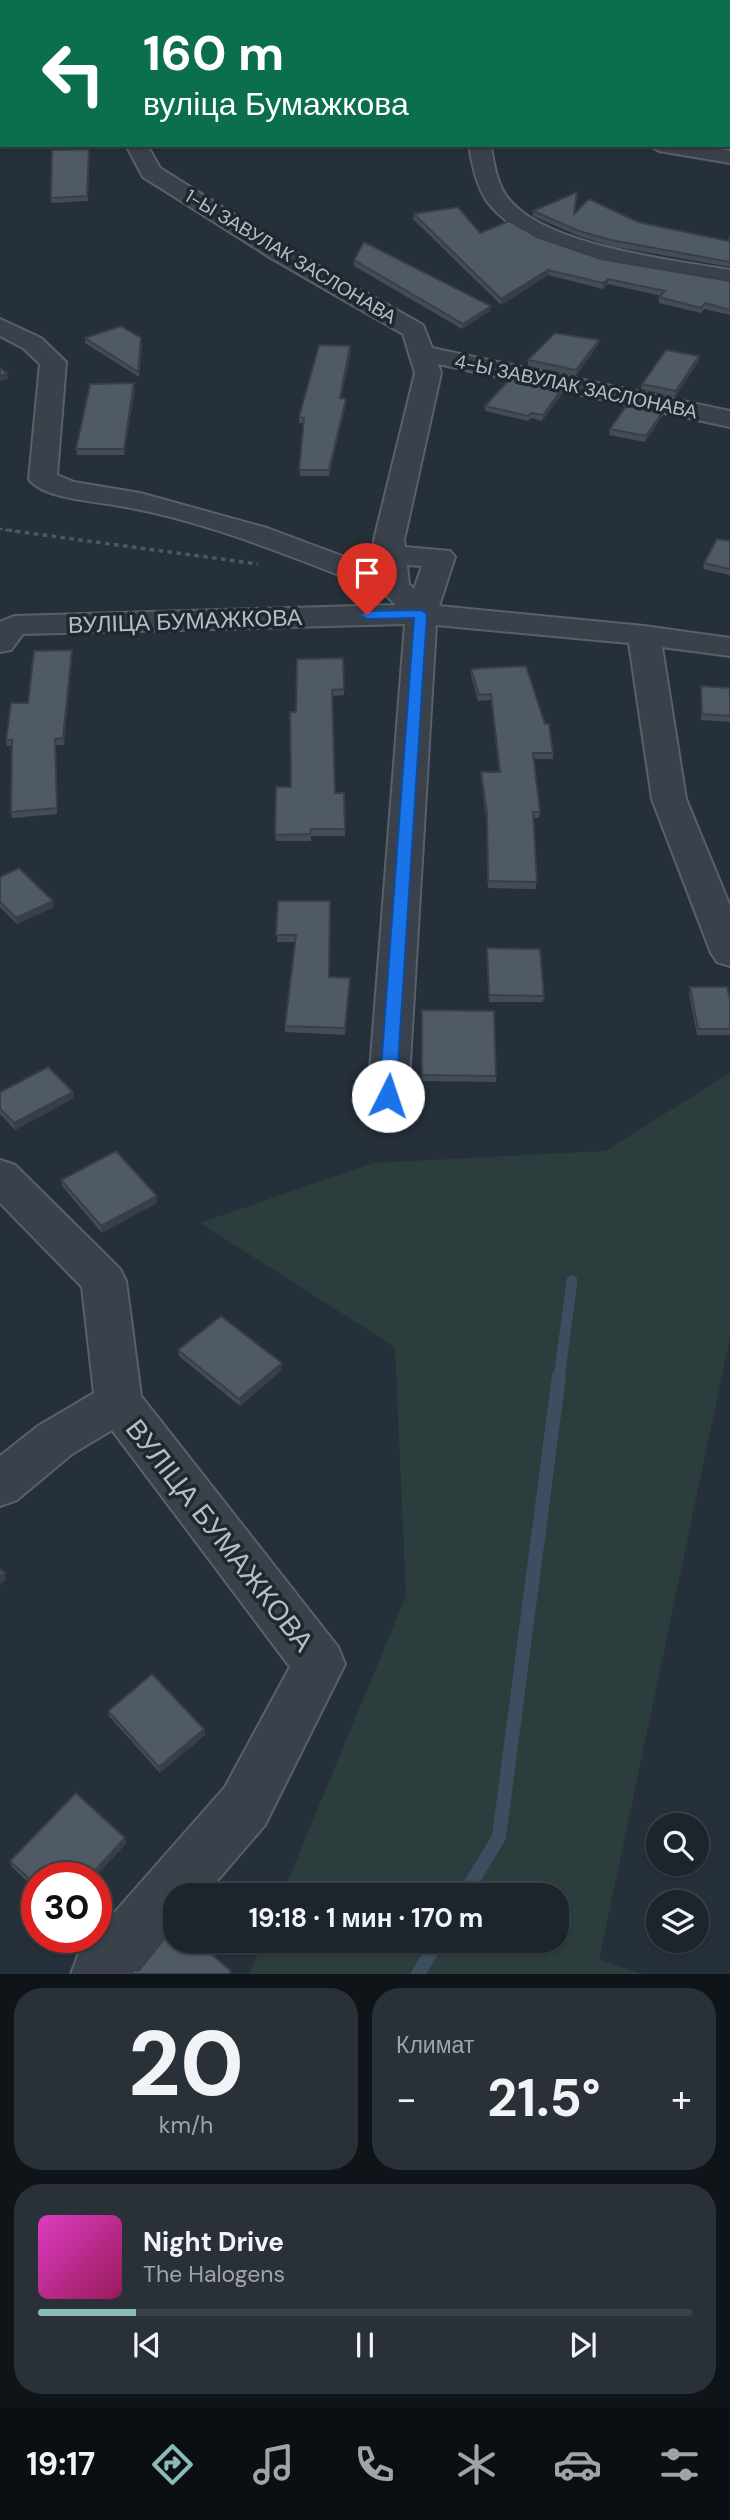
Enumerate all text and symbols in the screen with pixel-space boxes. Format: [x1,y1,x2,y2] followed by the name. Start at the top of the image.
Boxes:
[143,21,284,85] text: 160 m
[28,28,119,119] icon: left
[143,83,409,125] text: вуліца Бумажкова
[181,183,401,330] street label: 1-Ы ЗАВУЛАК ЗАСЛОНАВА
[452,349,700,425] street label: 4-Ы ЗАВУЛАК ЗАСЛОНАВА
[337,543,397,615] pin
[348,554,386,592] icon: arrive
[67,602,303,640] street label: ВУЛІЦА БУМАЖКОВА
[351,1059,425,1133] position arrow
[117,1412,322,1659] street label: ВУЛІЦА БУМАЖКОВА
[646,1813,709,1953] map controls
[646,1813,709,1876] button: search
[21,1862,112,1953] speed limit sign: 30
[646,1890,709,1953] button: layers
[249,1901,483,1935] text: 19:18 · 1 мин · 170 m
[128,2005,244,2123] text: 20
[396,2030,474,2060] text: Климат
[487,2064,601,2132] text: 21.5°
[396,2074,417,2124] text: −
[671,2074,692,2124] text: +
[159,2110,213,2140] text: km/h
[143,2225,284,2259] text: Night Drive
[143,2259,285,2289] text: The Halogens
[128,2326,166,2364] icon: previous
[346,2326,384,2364] icon: pause
[564,2326,602,2364] icon: next
[148,2440,197,2489] icon: directions
[249,2440,298,2489] icon: music
[350,2440,399,2489] icon: phone
[452,2440,501,2489] icon: climate
[553,2440,602,2489] icon: car
[655,2440,704,2489] icon: filters
[26,2443,95,2485] text: 19:17

